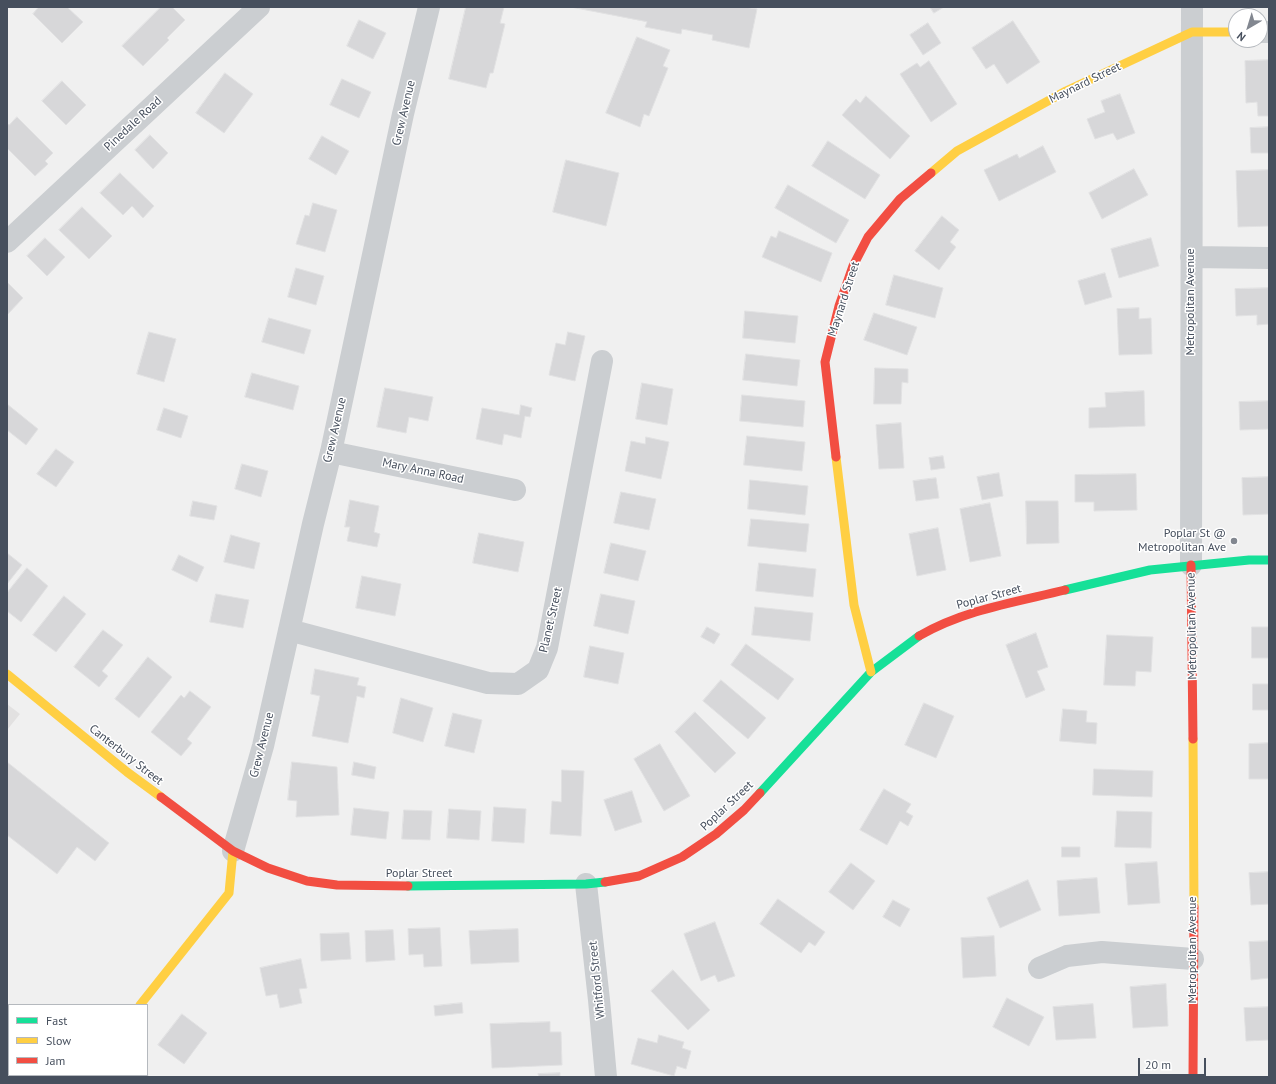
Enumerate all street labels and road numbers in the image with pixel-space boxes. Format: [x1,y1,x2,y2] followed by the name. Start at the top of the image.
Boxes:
[1047,59,1123,107] street label: Maynard Street
[389,79,419,147] street label: Grew Avenue
[101,94,165,154] street label: Pinedale Road
[1184,248,1198,356] street label: Metropolitan Avenue
[825,260,863,338] street label: Maynard Street
[320,396,350,464] street label: Grew Avenue
[381,455,465,487] street label: Mary Anna Road
[1184,572,1200,680] street label: Metropolitan Avenue
[955,581,1023,613] street label: Poplar Street
[536,586,566,654] street label: Planet Street
[247,711,277,779] street label: Grew Avenue
[86,722,166,788] street label: Canterbury Street
[698,778,756,834] street label: Poplar Street
[386,867,452,881] street label: Poplar Street
[1186,896,1200,1004] street label: Metropolitan Avenue
[586,940,608,1020] street label: Whitford Street

